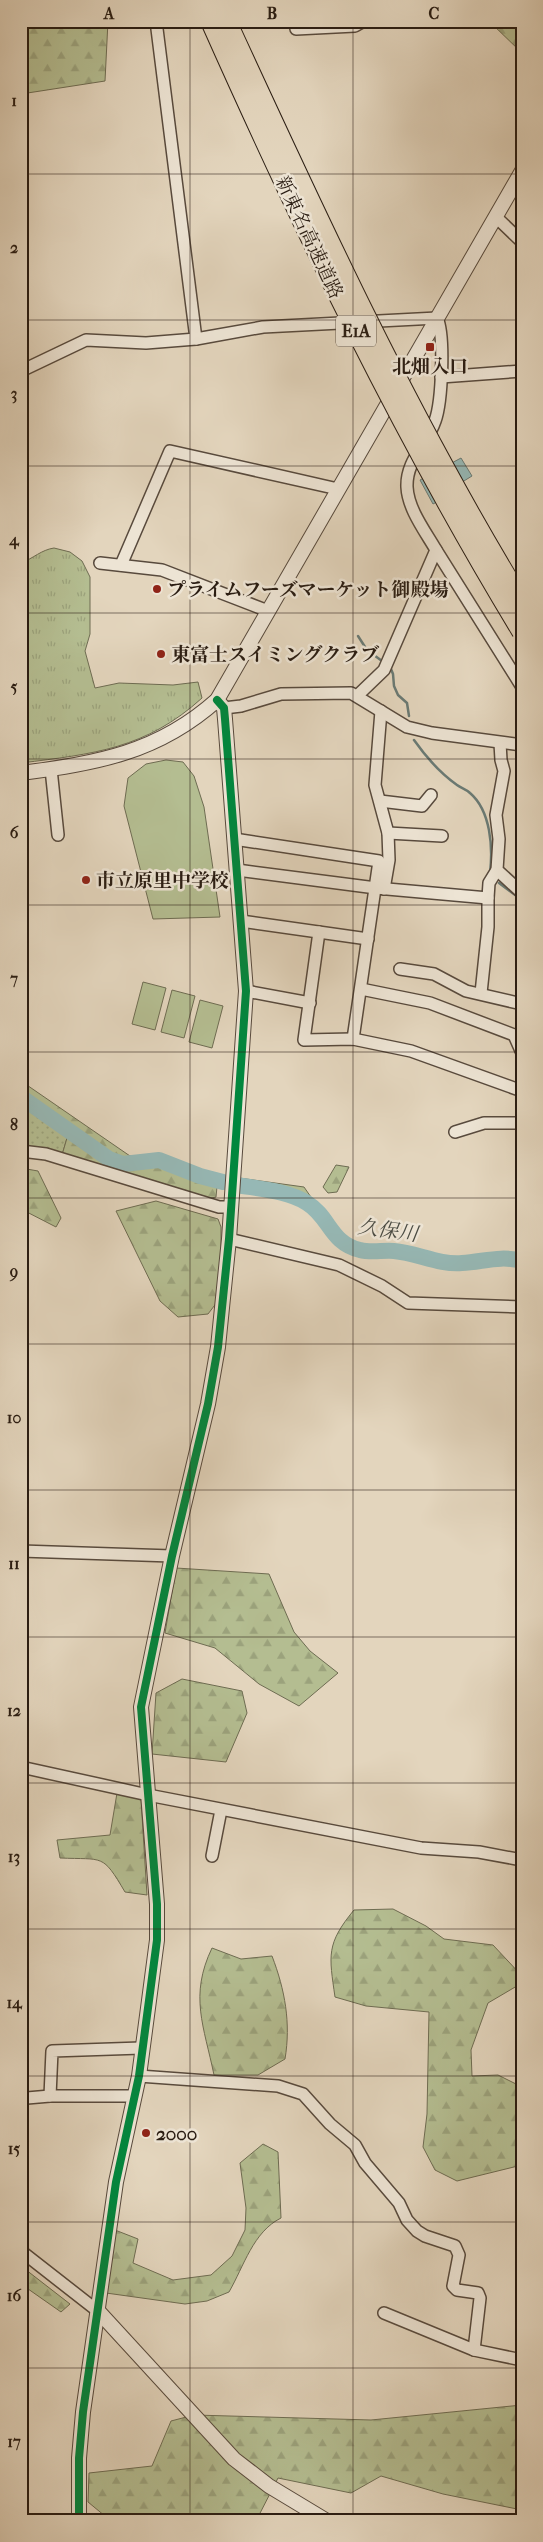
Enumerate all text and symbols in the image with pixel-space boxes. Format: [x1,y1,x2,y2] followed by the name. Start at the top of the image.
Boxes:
[103,4,115,23] text: A
[267,4,277,23] text: B
[429,4,440,23] text: C
[11,91,17,110] text: 1
[271,172,347,302] street label: 新東名高速道路
[10,238,18,257] text: 2
[336,316,376,346] road number: E1A
[424,341,436,353] marker: 北畑入口
[392,356,468,378] place label: 北畑入口
[11,384,17,404] text: 3
[8,530,20,550] text: 4
[167,579,449,601] place label: プライムフーズマーケット御殿場
[151,583,163,595] marker: プライムフーズマーケット御殿場
[171,644,379,666] place label: 東富士スイミングクラブ
[155,648,167,660] marker: 東富士スイミングクラブ
[11,677,18,696] text: 5
[10,823,19,842] text: 6
[96,870,229,892] place label: 市立原里中学校
[80,874,92,886] marker: 市立原里中学校
[9,969,18,988] text: 7
[10,1115,18,1134] text: 8
[357,1215,421,1246] water label: 久保川
[9,1262,18,1282] text: 9
[7,1408,21,1427] text: 10
[8,1554,20,1573] text: 11
[7,1701,21,1720] text: 12
[8,1847,20,1867] text: 13
[6,1993,23,2013] text: 14
[156,2123,197,2145] place label: 2000
[140,2127,152,2139] marker: 2000
[8,2139,20,2158] text: 15
[7,2286,21,2305] text: 16
[7,2432,21,2451] text: 17

